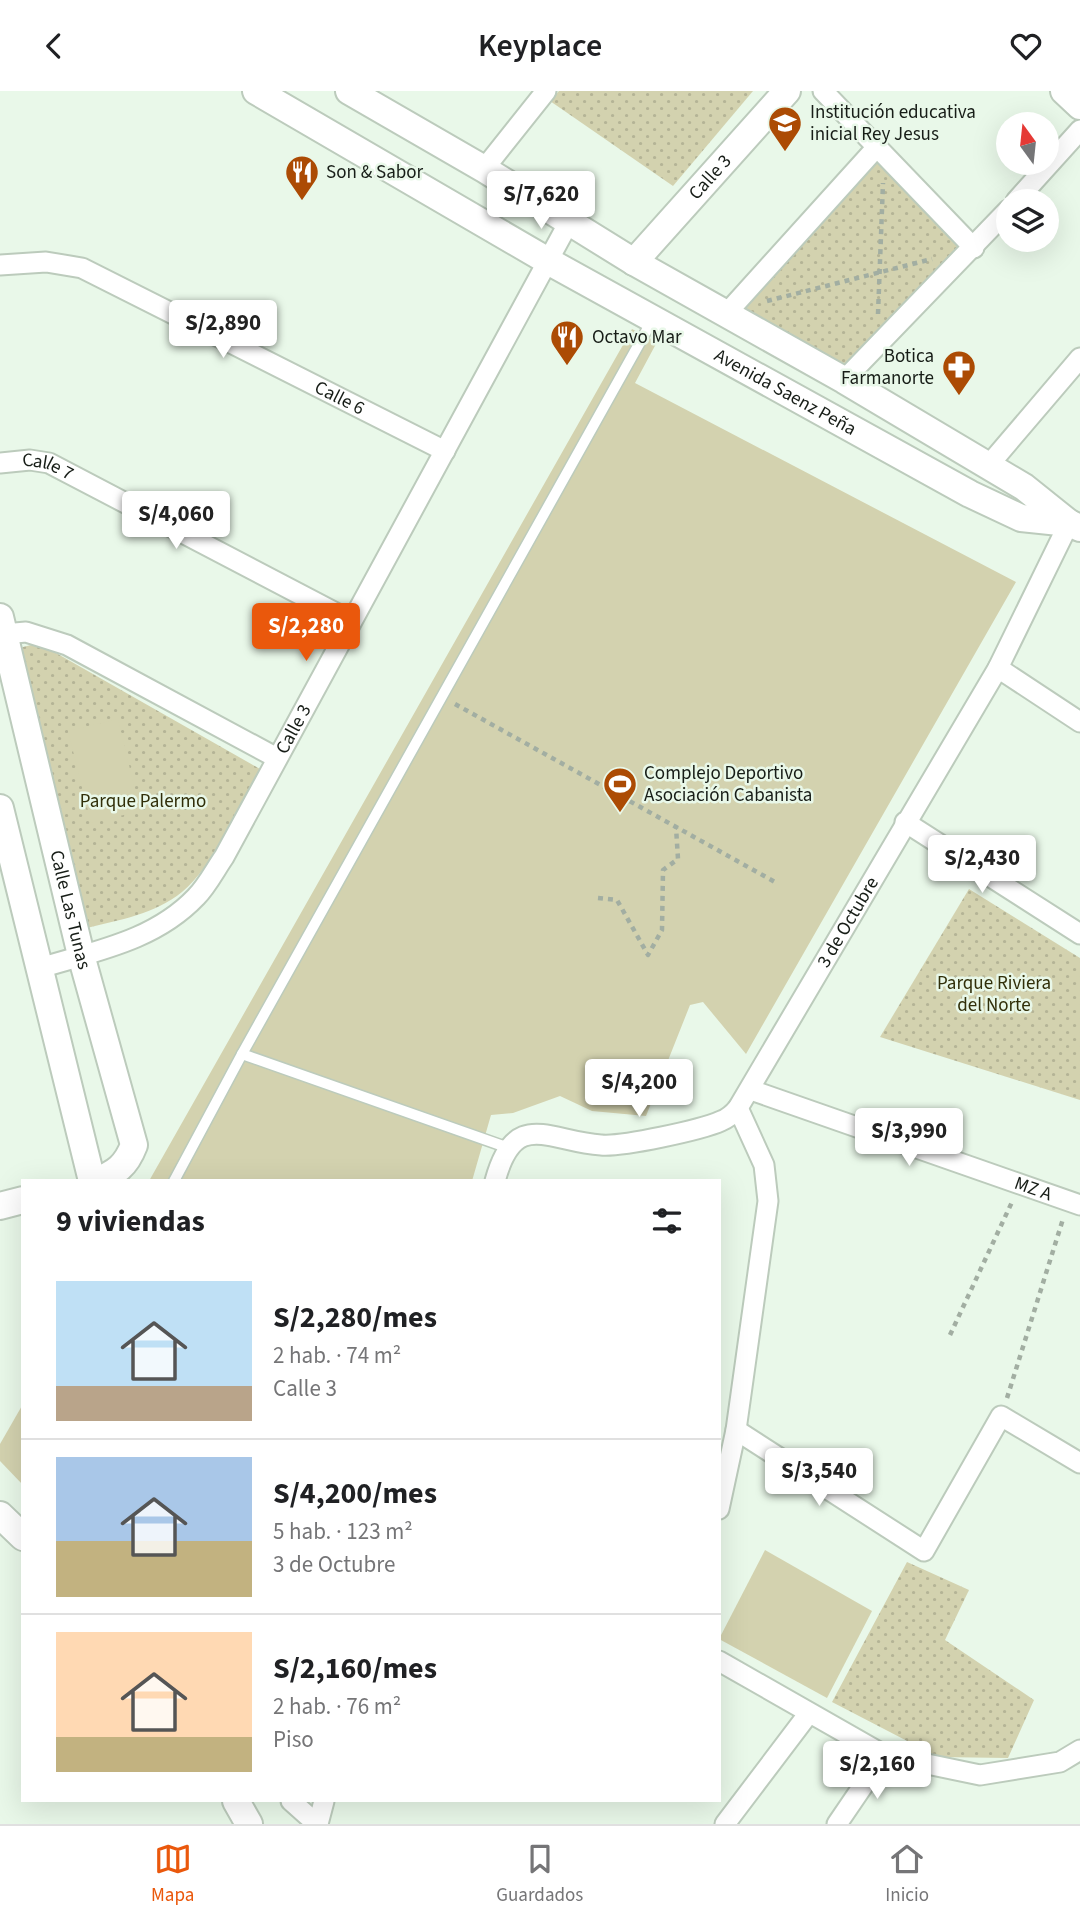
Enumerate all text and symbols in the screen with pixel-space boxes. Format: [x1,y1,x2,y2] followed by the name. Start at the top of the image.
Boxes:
[478,23,602,69] text: Keyplace
[35,27,73,65] icon: back
[1007,27,1045,65] icon: heart
[810,99,976,148] place label: Institución educativa inicial Rey Jesus
[766,104,804,153] school or university icon: Institución educativa inicial Rey Jesus
[996,112,1059,175] north arrow
[996,112,1059,252] map controls
[682,148,738,206] street label: Calle 3
[283,153,321,202] restaurant icon: Son & Sabor
[326,159,424,186] place label: Son & Sabor
[476,171,606,231] pin: S/7,620
[503,177,579,210] text: S/7,620
[996,189,1059,252] button: layers
[158,301,288,360] pin: S/2,890
[185,306,261,339] text: S/2,890
[548,318,586,367] restaurant icon: Octavo Mar
[592,324,682,351] place label: Octavo Mar
[709,342,861,442] street label: Avenida Saenz Peña
[841,343,934,392] place label: Botica Farmanorte
[940,348,978,397] pharmacy icon: Botica Farmanorte
[310,374,369,422] street label: Calle 6
[21,446,78,487] street label: Calle 7
[111,491,241,551] pin: S/4,060
[138,497,214,530] text: S/4,060
[241,603,371,663] pin: S/2,280
[268,609,344,642] text: S/2,280
[269,699,318,759] street label: Calle 3
[644,760,812,809] place label: Complejo Deportivo Asociación Cabanista
[601,765,639,814] sports icon: Complejo Deportivo Asociación Cabanista
[80,788,206,815] park label: Parque Palermo
[917,835,1047,895] pin: S/2,430
[944,841,1020,874] text: S/2,430
[43,847,98,972] street label: Calle Las Tunas
[810,872,885,973] street label: 3 de Octubre
[937,970,1051,1019] park label: Parque Riviera del Norte
[574,1059,704,1119] pin: S/4,200
[601,1065,677,1098] text: S/4,200
[844,1109,974,1168] pin: S/3,990
[871,1114,947,1147] text: S/3,990
[1011,1170,1056,1208] street label: MZ A
[56,1200,205,1243] text: 9 viviendas
[648,1202,686,1240] icon: filters
[273,1296,437,1339] text: S/2,280/mes
[112,1309,196,1393] icon: home
[273,1339,401,1372] text: 2 hab. · 74 m²
[273,1372,337,1405] text: Calle 3
[754,1449,884,1508] pin: S/3,540
[781,1454,857,1487] text: S/3,540
[273,1472,437,1515] text: S/4,200/mes
[112,1485,196,1569] icon: home
[273,1515,413,1548] text: 5 hab. · 123 m²
[273,1548,396,1581] text: 3 de Octubre
[273,1647,437,1690] text: S/2,160/mes
[112,1660,196,1744] icon: home
[273,1690,401,1723] text: 2 hab. · 76 m²
[273,1723,314,1756] text: Piso
[812,1741,942,1801] pin: S/2,160
[839,1747,915,1780] text: S/2,160
[151,1840,194,1909] tab: Mapa
[496,1840,583,1909] tab: Guardados
[885,1840,929,1909] tab: Inicio

